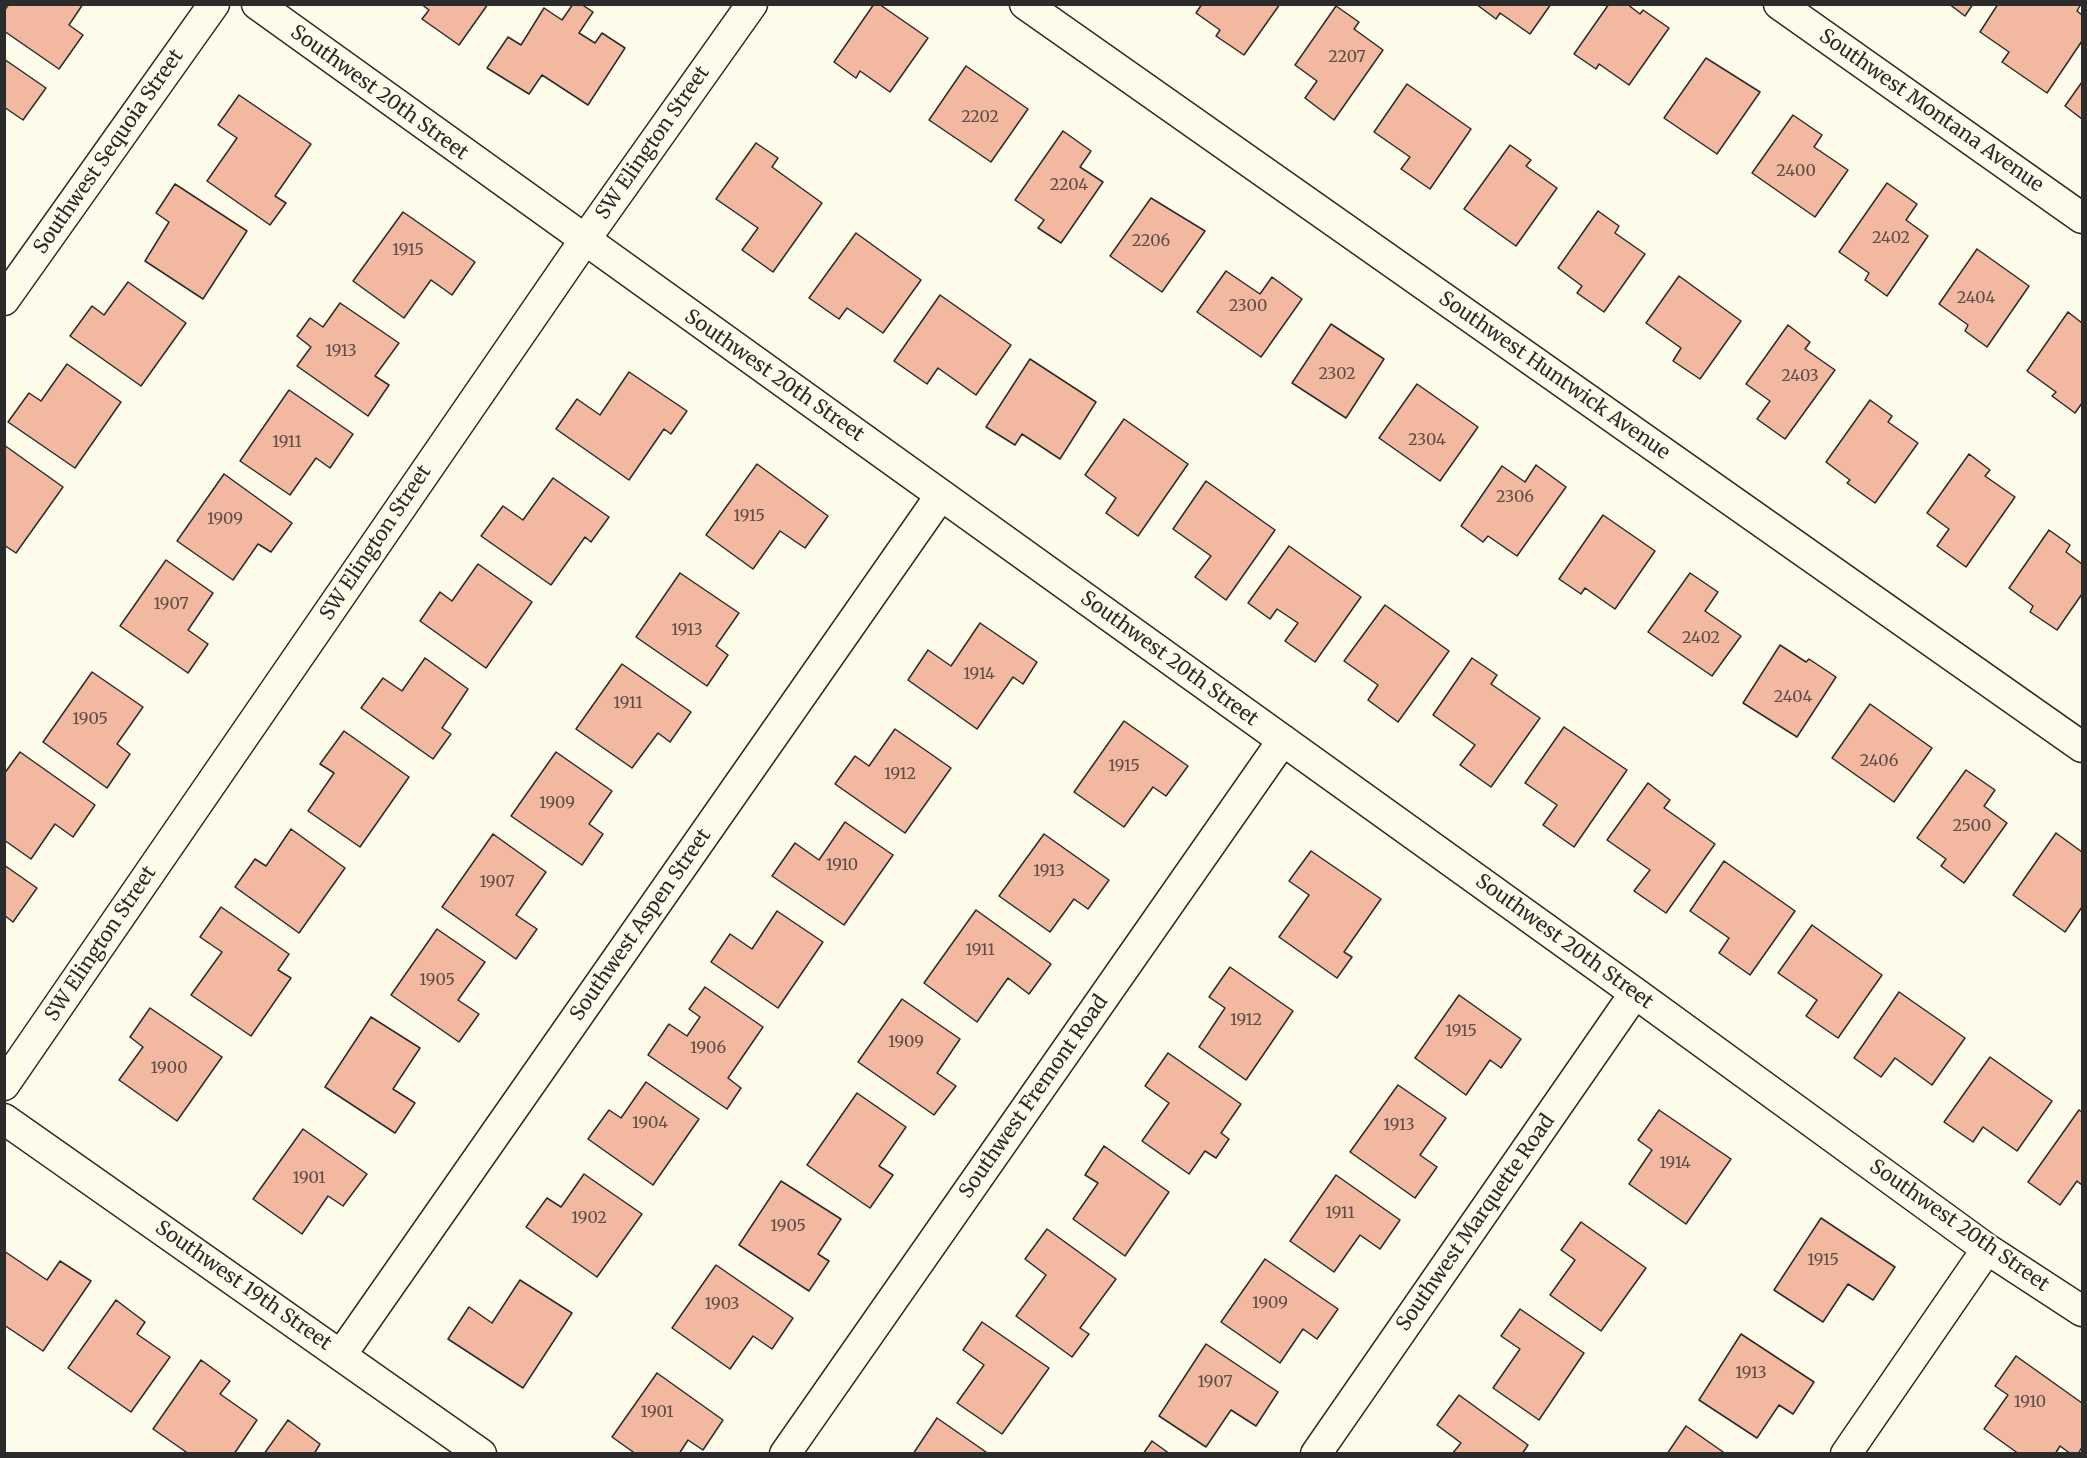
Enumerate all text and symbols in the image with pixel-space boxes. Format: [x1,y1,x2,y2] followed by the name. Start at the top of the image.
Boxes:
[286,21,472,165] street label: Southwest 20th Street
[1814,24,2048,198] street label: Southwest Montana Avenue
[29,45,189,259] street label: Southwest Sequoia Street
[1328,47,1366,67] house number: 2207
[591,62,715,224] street label: SW Elington Street
[961,107,999,127] house number: 2202
[1776,161,1816,181] house number: 2400
[1050,175,1088,195] house number: 2204
[1872,228,1910,248] house number: 2402
[1132,231,1170,251] house number: 2206
[392,240,424,260] house number: 1915
[1434,287,1674,465] street label: Southwest Huntwick Avenue
[1957,288,1995,308] house number: 2404
[1229,296,1267,316] house number: 2300
[680,305,868,447] street label: Southwest 20th Street
[325,341,357,361] house number: 1913
[1318,364,1356,384] house number: 2302
[1781,366,1819,386] house number: 2403
[1408,430,1446,450] house number: 2304
[272,432,302,452] house number: 1911
[315,461,437,625] street label: SW Elington Street
[1496,487,1534,507] house number: 2306
[733,506,765,526] house number: 1915
[207,509,243,529] house number: 1909
[1076,587,1262,731] street label: Southwest 20th Street
[153,594,189,614] house number: 1907
[671,620,703,640] house number: 1913
[1682,628,1720,648] house number: 2402
[963,664,995,684] house number: 1914
[1774,687,1812,707] house number: 2404
[613,693,643,713] house number: 1911
[72,709,108,729] house number: 1905
[1860,751,1898,771] house number: 2406
[1108,756,1140,776] house number: 1915
[884,764,916,784] house number: 1912
[539,793,575,813] house number: 1909
[1953,816,1991,836] house number: 2500
[566,824,716,1026] street label: Southwest Aspen Street
[826,855,858,875] house number: 1910
[1033,861,1065,881] house number: 1913
[40,862,162,1026] street label: SW Elington Street
[1471,870,1657,1014] street label: Southwest 20th Street
[479,872,515,892] house number: 1907
[965,940,995,960] house number: 1911
[419,970,455,990] house number: 1905
[955,991,1113,1203] street label: Southwest Fremont Road
[1230,1010,1262,1030] house number: 1912
[1445,1021,1477,1041] house number: 1915
[888,1032,924,1052] house number: 1909
[690,1038,726,1058] house number: 1906
[151,1058,187,1078] house number: 1900
[1392,1110,1560,1336] street label: Southwest Marquette Road
[632,1113,668,1133] house number: 1904
[1383,1115,1415,1135] house number: 1913
[1659,1153,1691,1173] house number: 1914
[1865,1155,2053,1297] street label: Southwest 20th Street
[292,1168,326,1188] house number: 1901
[1325,1203,1355,1223] house number: 1911
[571,1208,607,1228] house number: 1902
[150,1216,336,1356] street label: Southwest 19th Street
[770,1216,806,1236] house number: 1905
[1807,1250,1839,1270] house number: 1915
[1252,1293,1288,1313] house number: 1909
[705,1294,739,1314] house number: 1903
[1735,1363,1767,1383] house number: 1913
[1197,1372,1233,1392] house number: 1907
[2014,1392,2046,1412] house number: 1910
[640,1402,674,1422] house number: 1901

